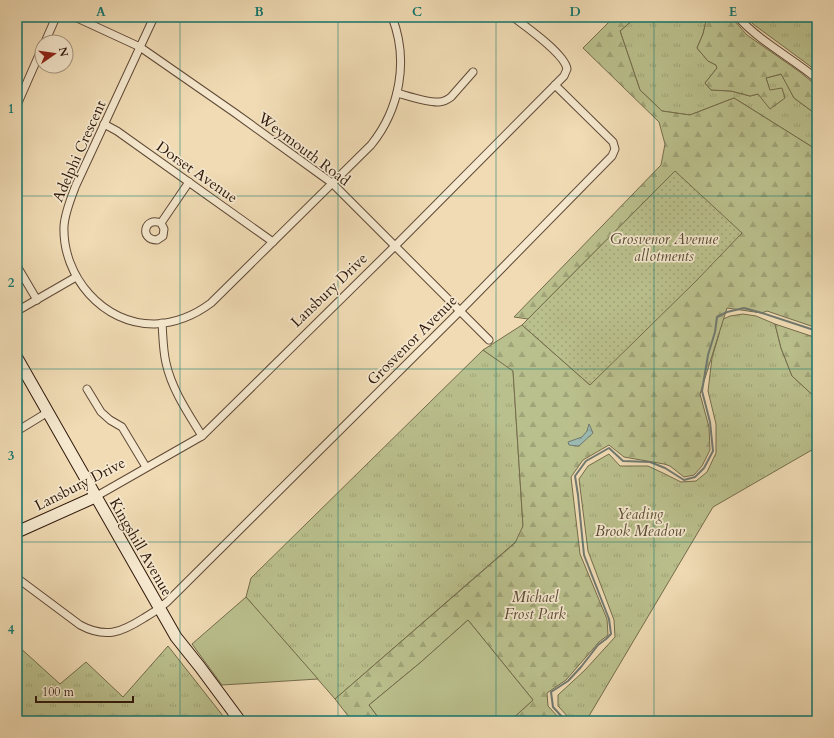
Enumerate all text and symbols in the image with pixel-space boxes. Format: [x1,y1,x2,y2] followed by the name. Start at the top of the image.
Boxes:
[96,3,106,21] text: A
[254,3,264,21] text: B
[412,3,422,21] text: C
[569,3,581,21] text: D
[729,3,737,21] text: E
[34,34,74,74] north arrow
[55,46,72,59] text: N
[48,97,110,205] street label: Adelphi Crescent
[8,100,14,118] text: 1
[253,107,354,190] street label: Weymouth Road
[152,137,242,208] street label: Dorset Avenue
[610,229,718,266] park label: Grosvenor Avenue allotments
[286,248,372,332] street label: Lansbury Drive
[8,274,15,292] text: 2
[363,291,461,389] street label: Grosvenor Avenue
[8,447,15,465] text: 3
[31,453,129,515] street label: Lansbury Drive
[105,494,177,600] street label: Kingshill Avenue
[595,504,686,541] park label: Yeading Brook Meadow
[504,587,566,624] park label: Michael Frost Park
[8,621,15,639] text: 4
[36,678,133,704] scale bar
[42,684,75,700] text: 100 m

